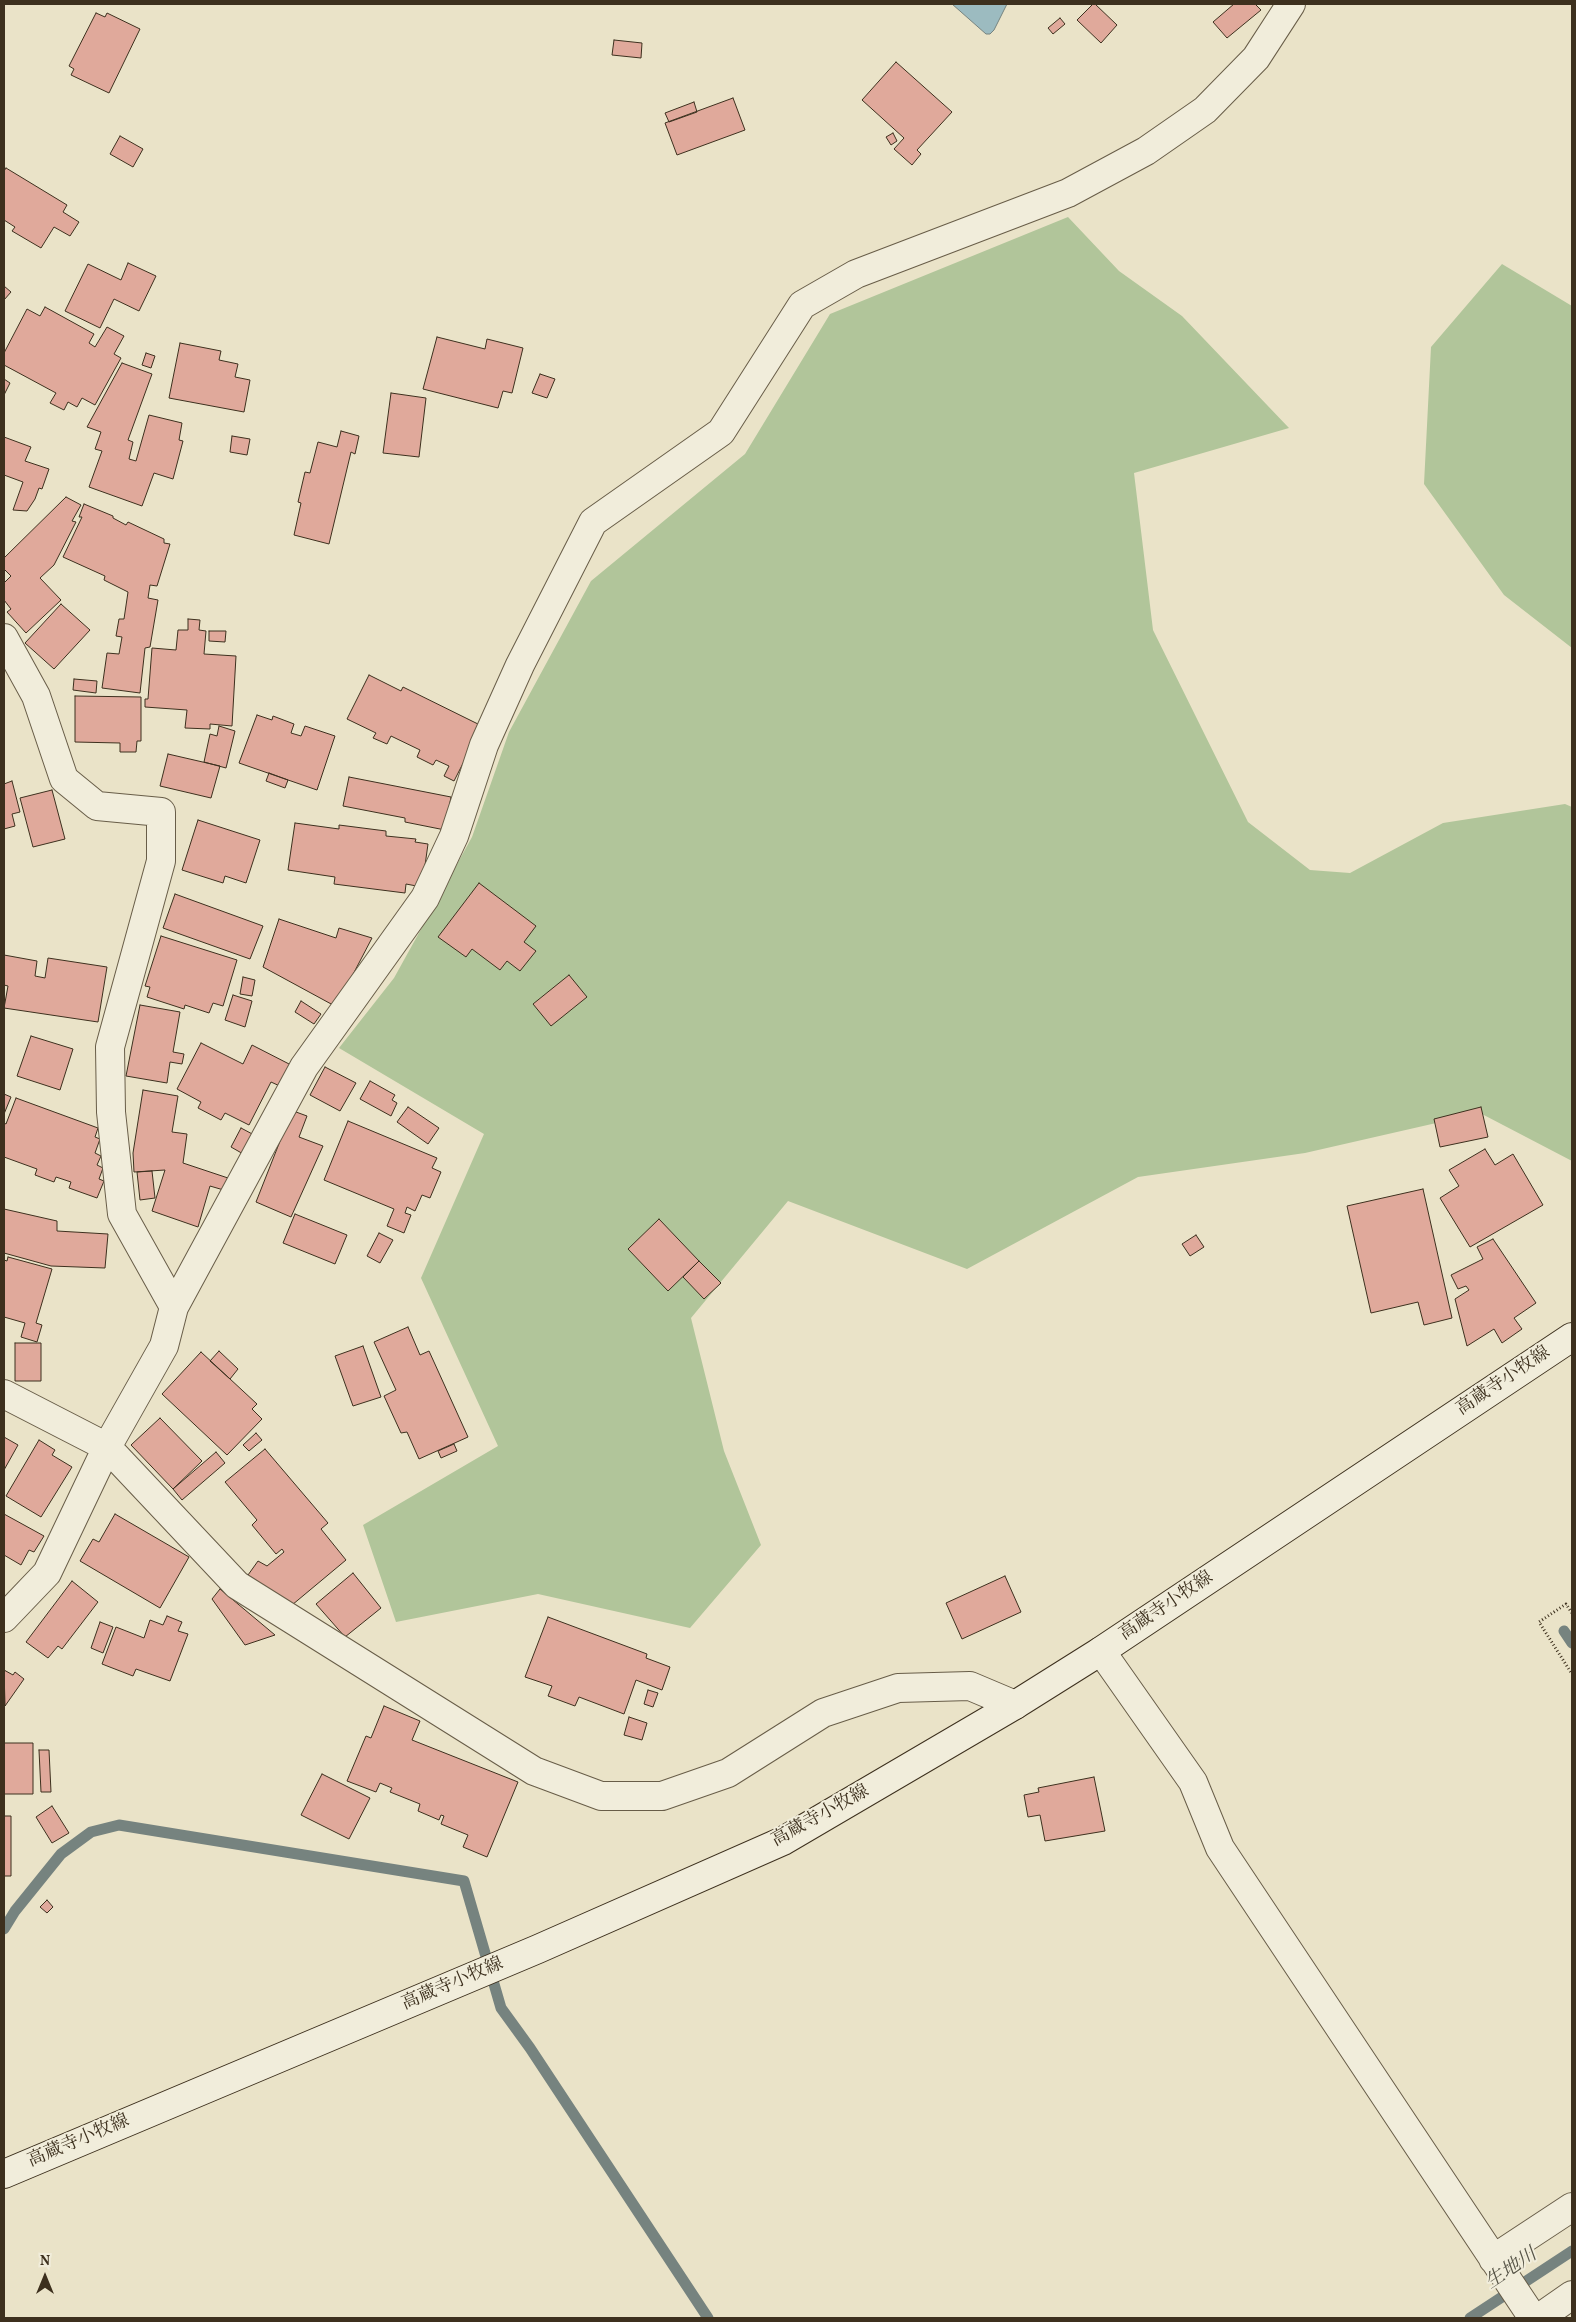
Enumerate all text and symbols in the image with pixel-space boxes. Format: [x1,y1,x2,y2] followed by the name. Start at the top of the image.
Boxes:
[1453,1343,1555,1421] street label: 高蔵寺小牧線
[1116,1568,1218,1646] street label: 高蔵寺小牧線
[769,1781,873,1853] street label: 高蔵寺小牧線
[399,1954,507,2016] street label: 高蔵寺小牧線
[25,2111,133,2173] street label: 高蔵寺小牧線
[1482,2245,1542,2295] water label: 生地川
[20,2252,70,2302] north arrow
[40,2252,50,2271] text: N

